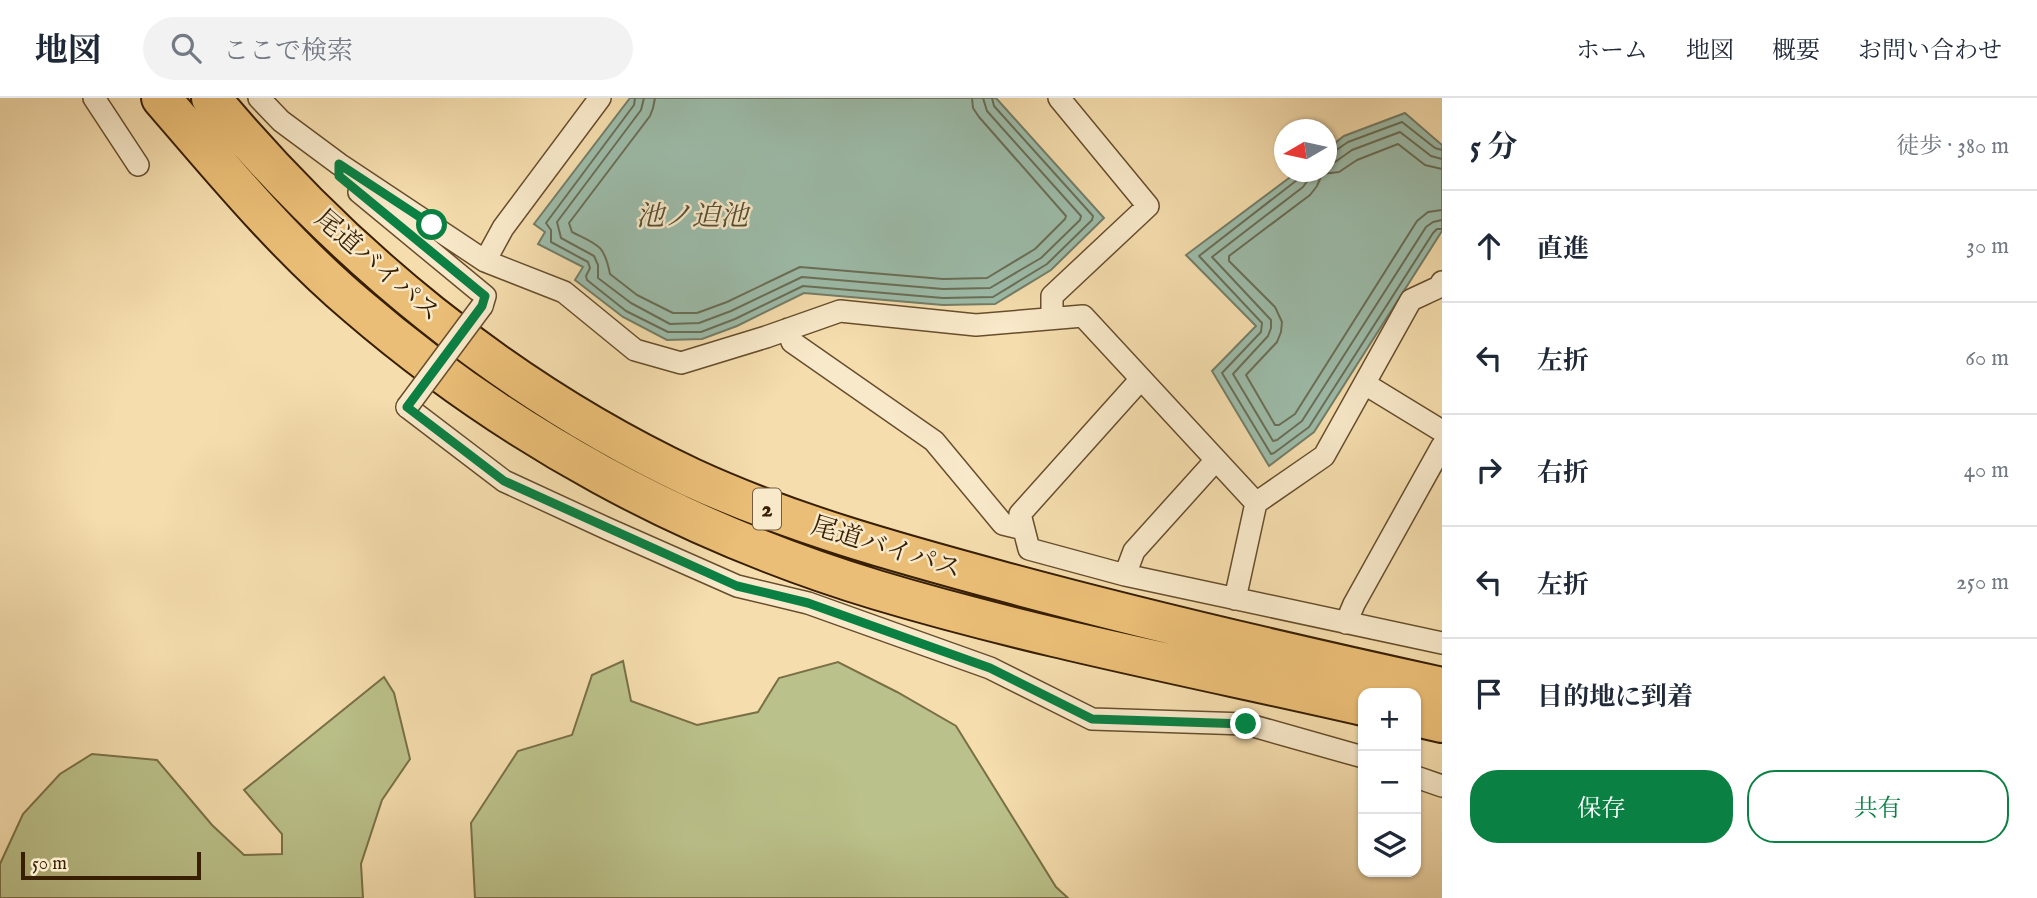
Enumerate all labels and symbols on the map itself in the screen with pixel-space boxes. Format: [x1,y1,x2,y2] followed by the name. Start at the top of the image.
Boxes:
[1274,119,1337,182] north arrow
[636,200,751,235] water label: 池ノ迫池
[308,203,446,329] street label: 尾道バイパス
[416,209,447,240] route start
[753,488,781,530] road number: 2
[807,509,965,587] street label: 尾道バイパス
[1230,708,1261,739] route end
[21,849,201,881] scale bar

